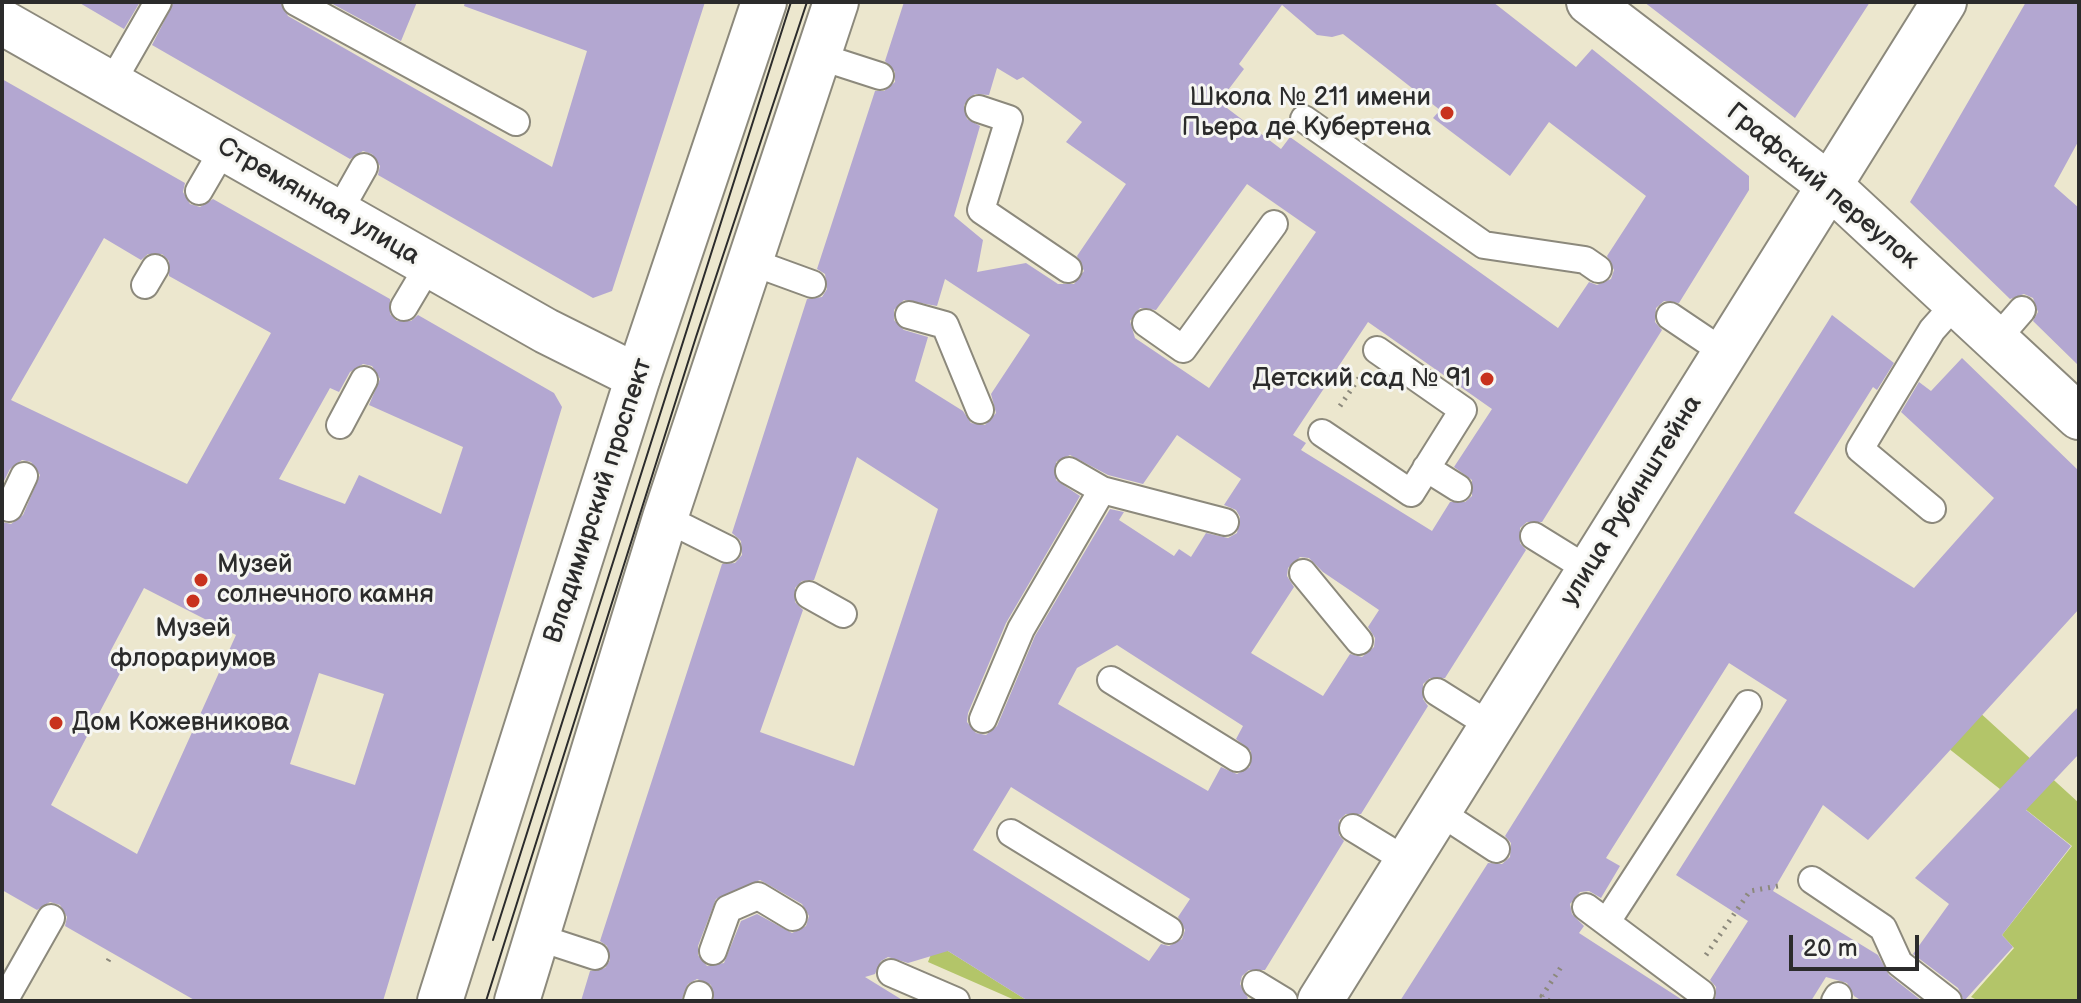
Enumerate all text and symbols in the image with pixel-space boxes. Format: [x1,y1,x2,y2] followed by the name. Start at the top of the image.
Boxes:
[1182,82,1431,144] place label: Школа № 211 имени Пьера де Кубертена
[1719,97,1925,277] street label: Графский переулок
[1438,104,1456,122] marker: Школа № 211 имени Пьера де Кубертена
[211,131,425,273] street label: Стремянная улица
[538,355,660,647] street label: Владимирский проспект
[1253,363,1471,395] place label: Детский сад № 91
[1478,370,1496,388] marker: Детский сад № 91
[1555,390,1709,612] street label: улица Рубинштейна
[217,549,434,610] place label: Музей солнечного камня
[192,571,210,589] marker: Музей солнечного камня
[184,592,202,610] marker: Музей флорариумов
[110,613,276,674] place label: Музей флорариумов
[72,707,289,739] place label: Дом Кожевникова
[47,714,65,732] marker: Дом Кожевникова
[1793,919,1923,969] scale bar
[1803,934,1858,963] text: 20 m

